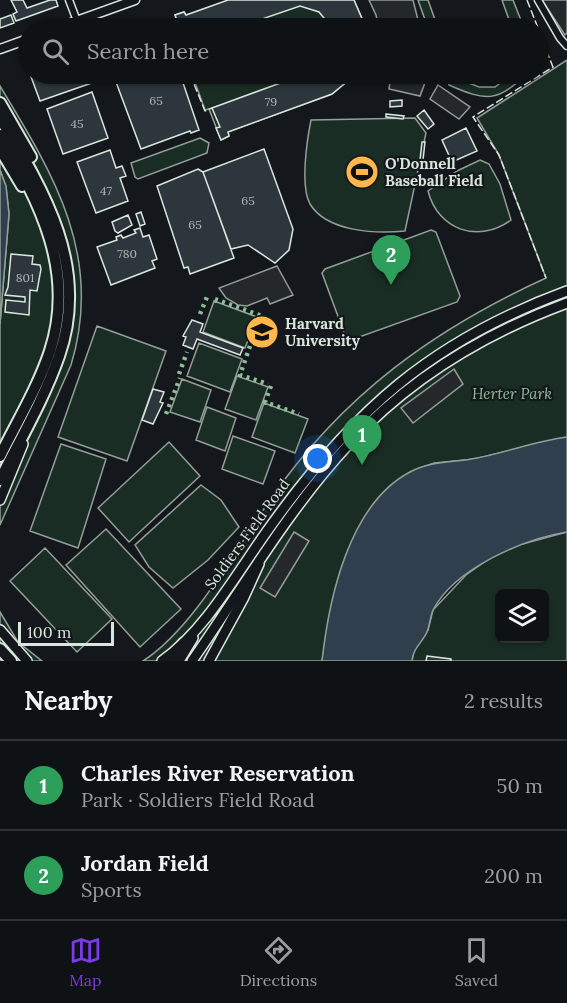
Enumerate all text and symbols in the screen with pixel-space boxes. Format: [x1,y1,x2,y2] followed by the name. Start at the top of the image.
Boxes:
[18,18,549,84] search box
[39,35,72,68] icon: search
[87,37,209,65] text: Search here
[149,93,163,108] house number: 65
[265,94,277,109] house number: 79
[70,116,84,131] house number: 45
[344,154,380,190] sports icon: O'Donnell Baseball Field
[385,154,483,190] place label: O'Donnell Baseball Field
[100,183,112,198] house number: 47
[241,193,255,208] house number: 65
[188,217,202,232] house number: 65
[372,236,410,285] pin: 2
[117,246,137,261] house number: 780
[16,270,34,285] house number: 801
[244,314,280,350] school or university icon: Harvard University
[285,314,361,350] place label: Harvard University
[472,384,552,403] park label: Herter Park
[342,416,382,465] pin: 1
[303,444,332,473] your location
[200,475,294,593] street label: Soldiers Field Road
[495,589,549,643] map controls
[495,589,549,643] button: layers
[18,619,114,646] scale bar
[27,622,71,642] text: 100 m
[24,684,112,717] text: Nearby
[464,688,543,713] text: 2 results
[81,759,355,787] text: Charles River Reservation
[39,773,48,798] text: 1
[497,773,543,798] text: 50 m
[81,787,315,812] text: Park · Soldiers Field Road
[81,849,209,877] text: Jordan Field
[38,863,49,888] text: 2
[484,863,543,888] text: 200 m
[81,877,142,902] text: Sports
[69,934,102,990] tab: Map
[240,934,317,990] tab: Directions
[455,934,498,990] tab: Saved

